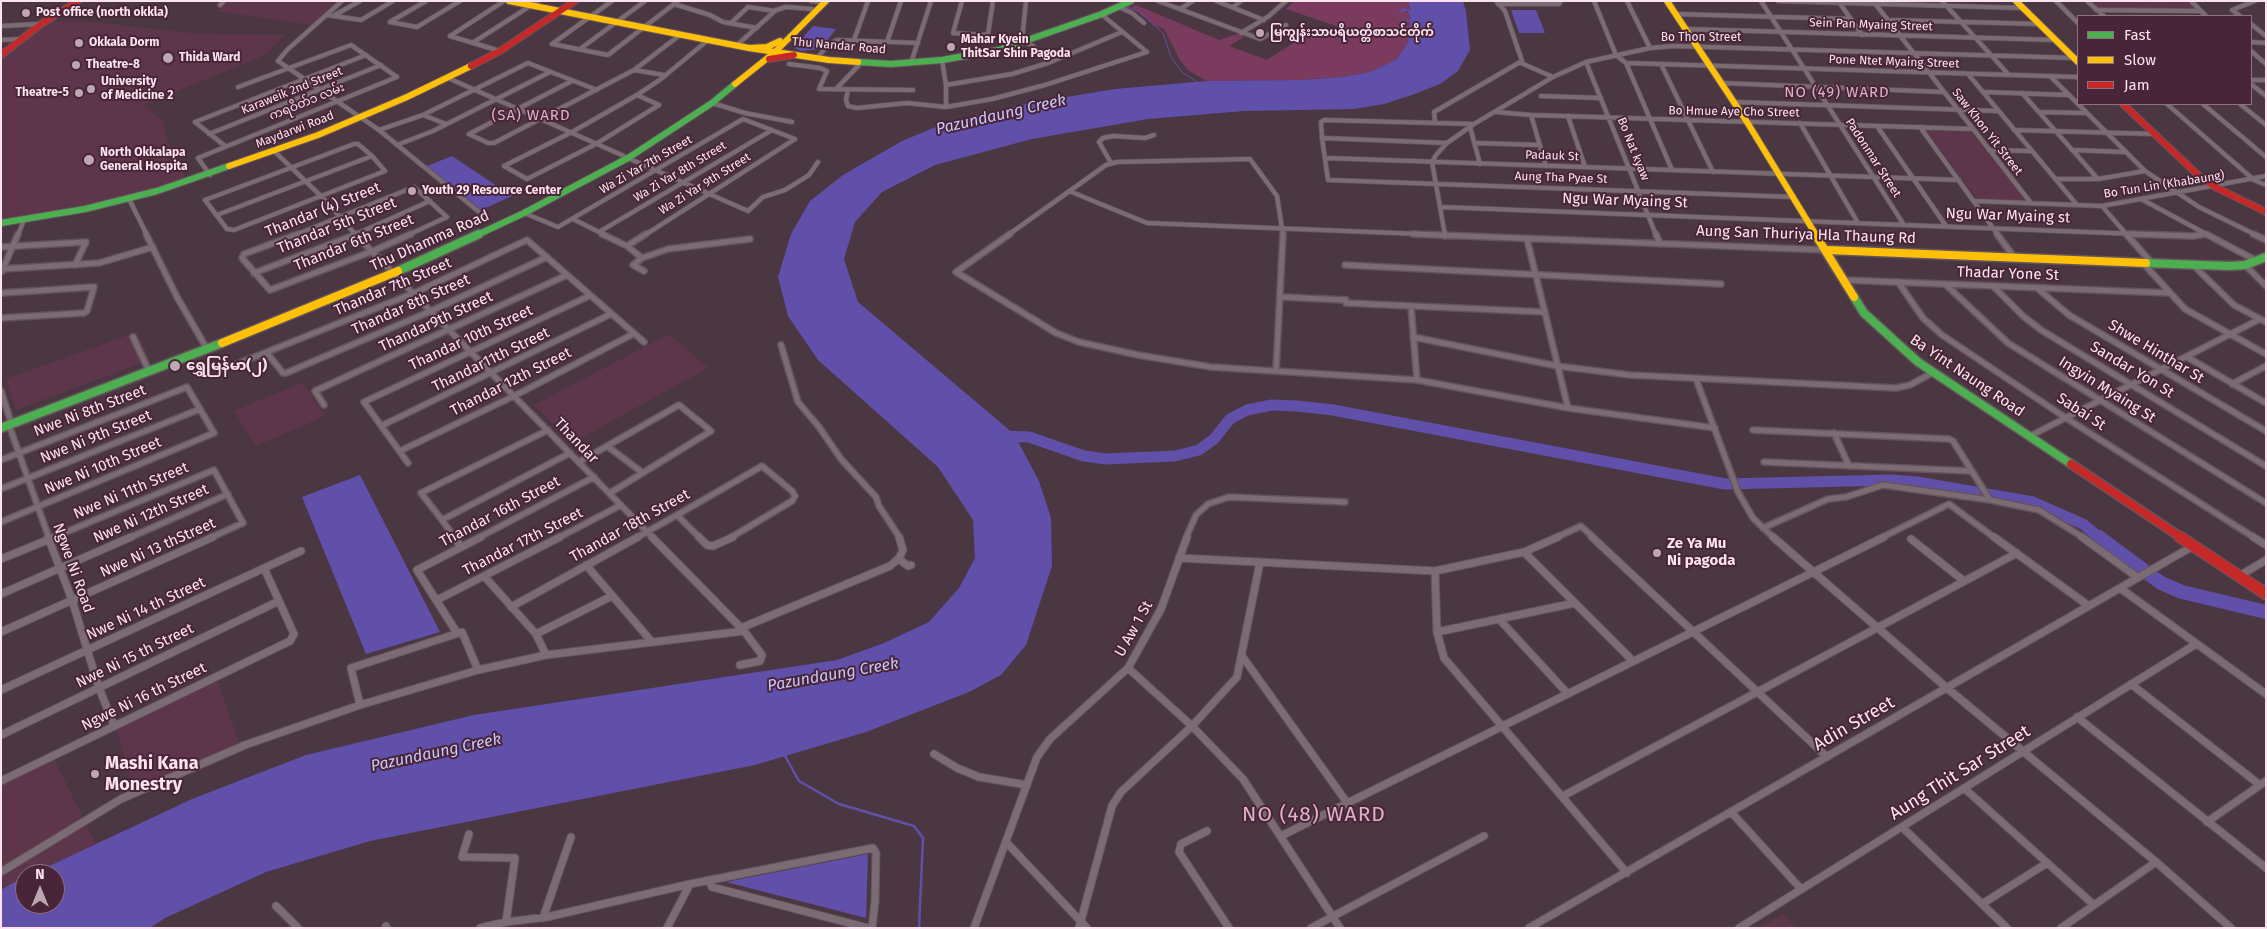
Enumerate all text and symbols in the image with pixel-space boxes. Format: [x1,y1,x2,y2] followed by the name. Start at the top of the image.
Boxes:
[36,6,168,20] place label: Post office (north okkla)
[20,7,32,19] marker: Post office (north okkla)
[2077,15,2252,105] legend
[1809,16,1933,34] street label: Sein Pan Myaing Street
[1270,26,1434,40] place label: မြကျွန်းသာပရိယတ္တိစာသင်တိုက်
[2124,26,2151,44] text: Fast
[1254,27,1266,39] marker: မြကျွန်းသာပရိယတ္တိစာသင်တိုက်
[1661,31,1741,45] street label: Bo Thon Street
[961,33,1071,61] place label: Mahar Kyein ThitSar Shin Pagoda
[791,35,887,57] street label: Thu Nandar Road
[89,36,160,50] place label: Okkala Dorm
[73,37,85,49] marker: Okkala Dorm
[945,41,957,53] marker: Mahar Kyein ThitSar Shin Pagoda
[161,51,175,65] marker: Thida Ward
[179,51,240,65] place label: Thida Ward
[2124,51,2156,69] text: Slow
[1828,53,1960,71] street label: Pone Ntet Myaing Street
[86,58,140,72] place label: Theatre-8
[70,59,82,71] marker: Theatre-8
[239,64,345,118] street label: Karaweik 2nd Street
[101,75,173,103] place label: University of Medicine 2
[2124,76,2150,94] text: Jam
[267,80,347,124] street label: ကရဝိတ်၁ လမ်း
[85,83,97,95] marker: University of Medicine 2
[1783,84,1891,102] district label: NO (49) WARD
[16,86,69,100] place label: Theatre-5
[1949,86,2025,178] street label: Saw Khon Yit Street
[73,87,85,99] marker: Theatre-5
[934,91,1068,139] water label: Pazundaung Creek
[1668,104,1800,120] street label: Bo Hmue Aye Cho Street
[490,107,572,125] district label: (SA) WARD
[254,108,336,152] street label: Maydarwi Road
[1614,115,1652,183] street label: Bo Nat kyaw
[1842,116,1904,200] street label: Padonmar Street
[597,133,695,197] street label: Wa Zi Yar 7th Street
[631,139,729,205] street label: Wa Zi Yar 8th Street
[100,146,188,174] place label: North Okkalapa General Hospita
[1525,148,1579,164] street label: Padauk St
[656,150,754,218] street label: Wa Zi Yar 9th Street
[82,153,96,167] marker: North Okkalapa General Hospita
[2103,168,2225,202] street label: Bo Tun Lin (Khabaung)
[1514,169,1608,187] street label: Aung Tha Pyae St
[263,179,383,241] street label: Thandar (4) Street
[422,184,561,198] place label: Youth 29 Resource Center
[406,185,418,197] marker: Youth 29 Resource Center
[1562,190,1688,212] street label: Ngu War Myaing St
[275,194,399,258] street label: Thandar 5th Street
[1945,205,2071,227] street label: Ngu War Myaing st
[368,207,492,275] street label: Thu Dhamma Road
[292,211,416,275] street label: Thandar 6th Street
[1696,222,1916,248] street label: Aung San Thuriya Hla Thaung Rd
[332,254,454,320] street label: Thandar 7th Street
[1957,263,2059,285] street label: Thadar Yone St
[349,271,473,339] street label: Thandar 8th Street
[376,288,496,356] street label: Thandar9th Street
[406,302,536,374] street label: Thandar 10th Street
[2105,316,2207,388] street label: Shwe Hinthar St
[429,324,553,396] street label: Thandar11th Street
[1906,331,2028,421] street label: Ba Yint Naung Road
[2087,338,2177,402] street label: Sandar Yon St
[448,344,574,420] street label: Thandar 12th Street
[2055,353,2159,427] street label: Ingyin Myaing St
[186,357,267,375] place label: ရွှေမြန်မာ(၂)
[168,359,182,373] marker: ရွှေမြန်မာ(၂)
[31,381,149,441] street label: Nwe Ni 8th Street
[2053,389,2109,435] street label: Sabai St
[38,406,154,468] street label: Nwe Ni 9th Street
[550,414,602,468] street label: Thandar
[42,433,164,499] street label: Nwe Ni 10th Street
[71,459,191,523] street label: Nwe Ni 11th Street
[437,473,563,551] street label: Thandar 16th Street
[91,480,211,548] street label: Nwe Ni 12th Street
[567,486,693,566] street label: Thandar 18th Street
[460,504,586,580] street label: Thandar 17th Street
[97,514,219,582] street label: Nwe Ni 13 thStreet
[48,521,98,615] street label: Ngwe Ni Road
[1667,535,1736,570] place label: Ze Ya Mu Ni pagoda
[1651,547,1663,559] marker: Ze Ya Mu Ni pagoda
[84,574,208,644] street label: Nwe Ni 14 th Street
[1111,598,1157,660] street label: U Aw 1 St
[73,620,197,692] street label: Nwe Ni 15 th Street
[766,654,900,696] water label: Pazundaung Creek
[79,659,209,735] street label: Ngwe Ni 16 th Street
[1809,692,1899,756] street label: Adin Street
[1886,721,2034,825] street label: Aung Thit Sar Street
[369,730,503,776] water label: Pazundaung Creek
[105,753,199,796] place label: Mashi Kana Monestry
[89,768,101,780] marker: Mashi Kana Monestry
[1241,802,1387,828] district label: NO (48) WARD
[15,864,65,914] north arrow
[35,866,45,883] text: N

